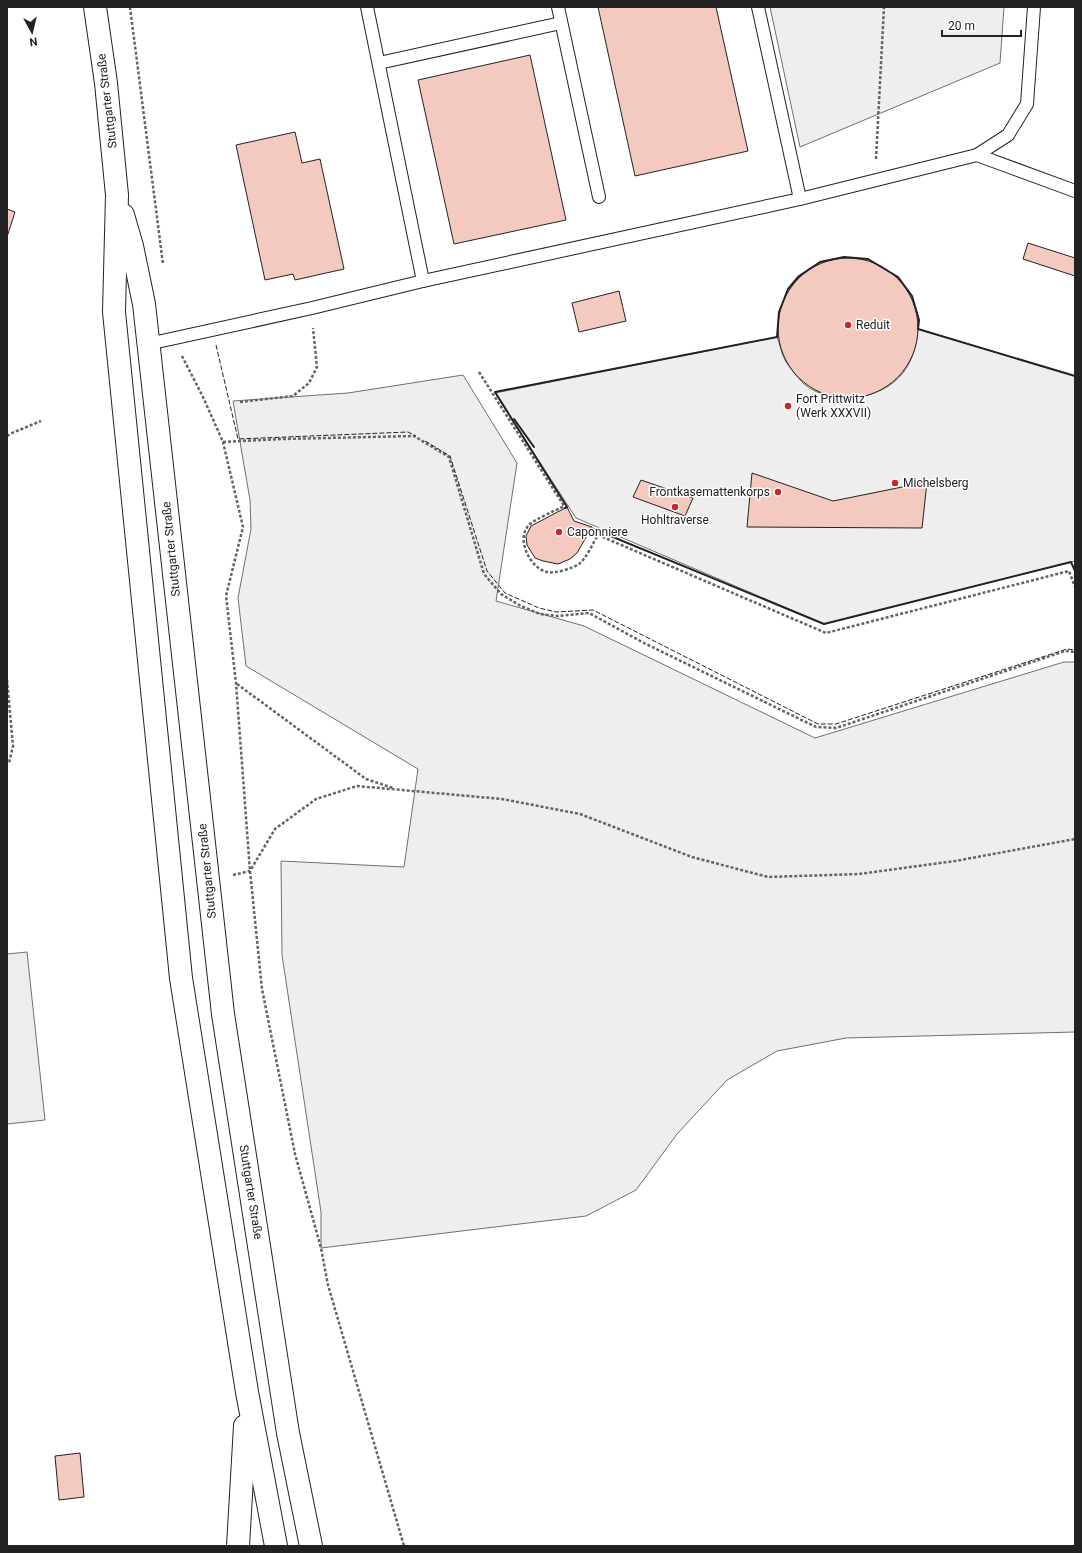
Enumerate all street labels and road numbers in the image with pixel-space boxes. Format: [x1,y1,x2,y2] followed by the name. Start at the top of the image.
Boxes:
[94,53,120,149] street label: Stuttgarter Straße
[159,501,183,597] street label: Stuttgarter Straße
[195,823,219,919] street label: Stuttgarter Straße
[237,1144,265,1240] street label: Stuttgarter Straße

